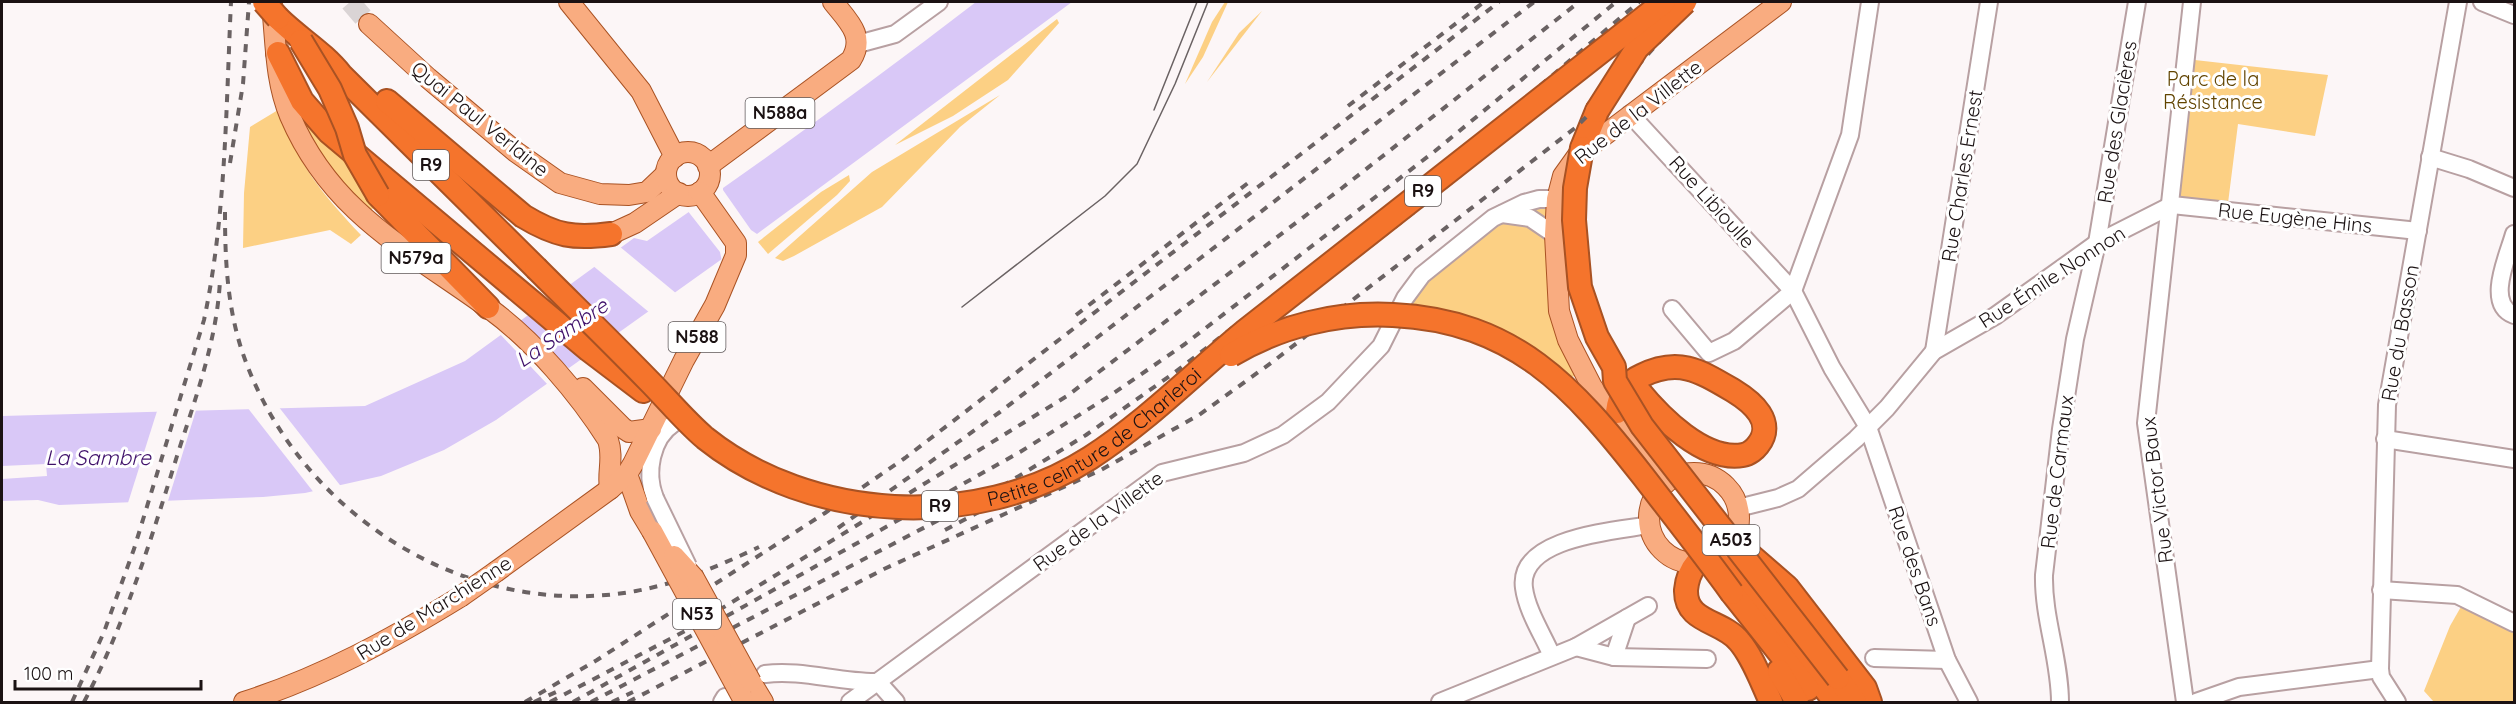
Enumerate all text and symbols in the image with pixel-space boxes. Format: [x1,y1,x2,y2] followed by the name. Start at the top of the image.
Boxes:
[2091,39,2142,205] street label: Rue des Glacières
[1569,54,1706,169] street label: Rue de la Villette
[407,56,554,182] street label: Quai Paul Verlaine
[2163,66,2263,114] park label: Parc de la Résistance
[1936,88,1988,264] street label: Rue Charles Ernest
[746,98,814,128] road number: N588a
[413,150,449,180] road number: R9
[1664,150,1761,253] street label: Rue Libioulle
[1405,176,1441,206] road number: R9
[2217,197,2373,238] street label: Rue Eugène Hins
[1974,220,2130,333] street label: Rue Émile Nonnon
[382,243,450,273] road number: N579a
[2375,263,2424,403] street label: Rue du Basson
[510,291,613,372] water label: La Sambre
[668,322,726,352] road number: N588
[985,362,1206,511] street label: Petite ceinture de Charleroi
[2035,394,2078,550] street label: Rue de Carmaux
[2135,415,2178,565] street label: Rue Victor Baux
[45,444,152,470] water label: La Sambre
[1028,465,1168,576] street label: Rue de la Villette
[922,491,958,521] road number: R9
[1883,502,1948,629] street label: Rue des Bans
[1702,525,1760,555] road number: A503
[352,550,516,665] street label: Rue de Marchienne
[673,599,721,629] road number: N53
[15,653,201,691] scale bar
[24,662,73,685] text: 100 m

